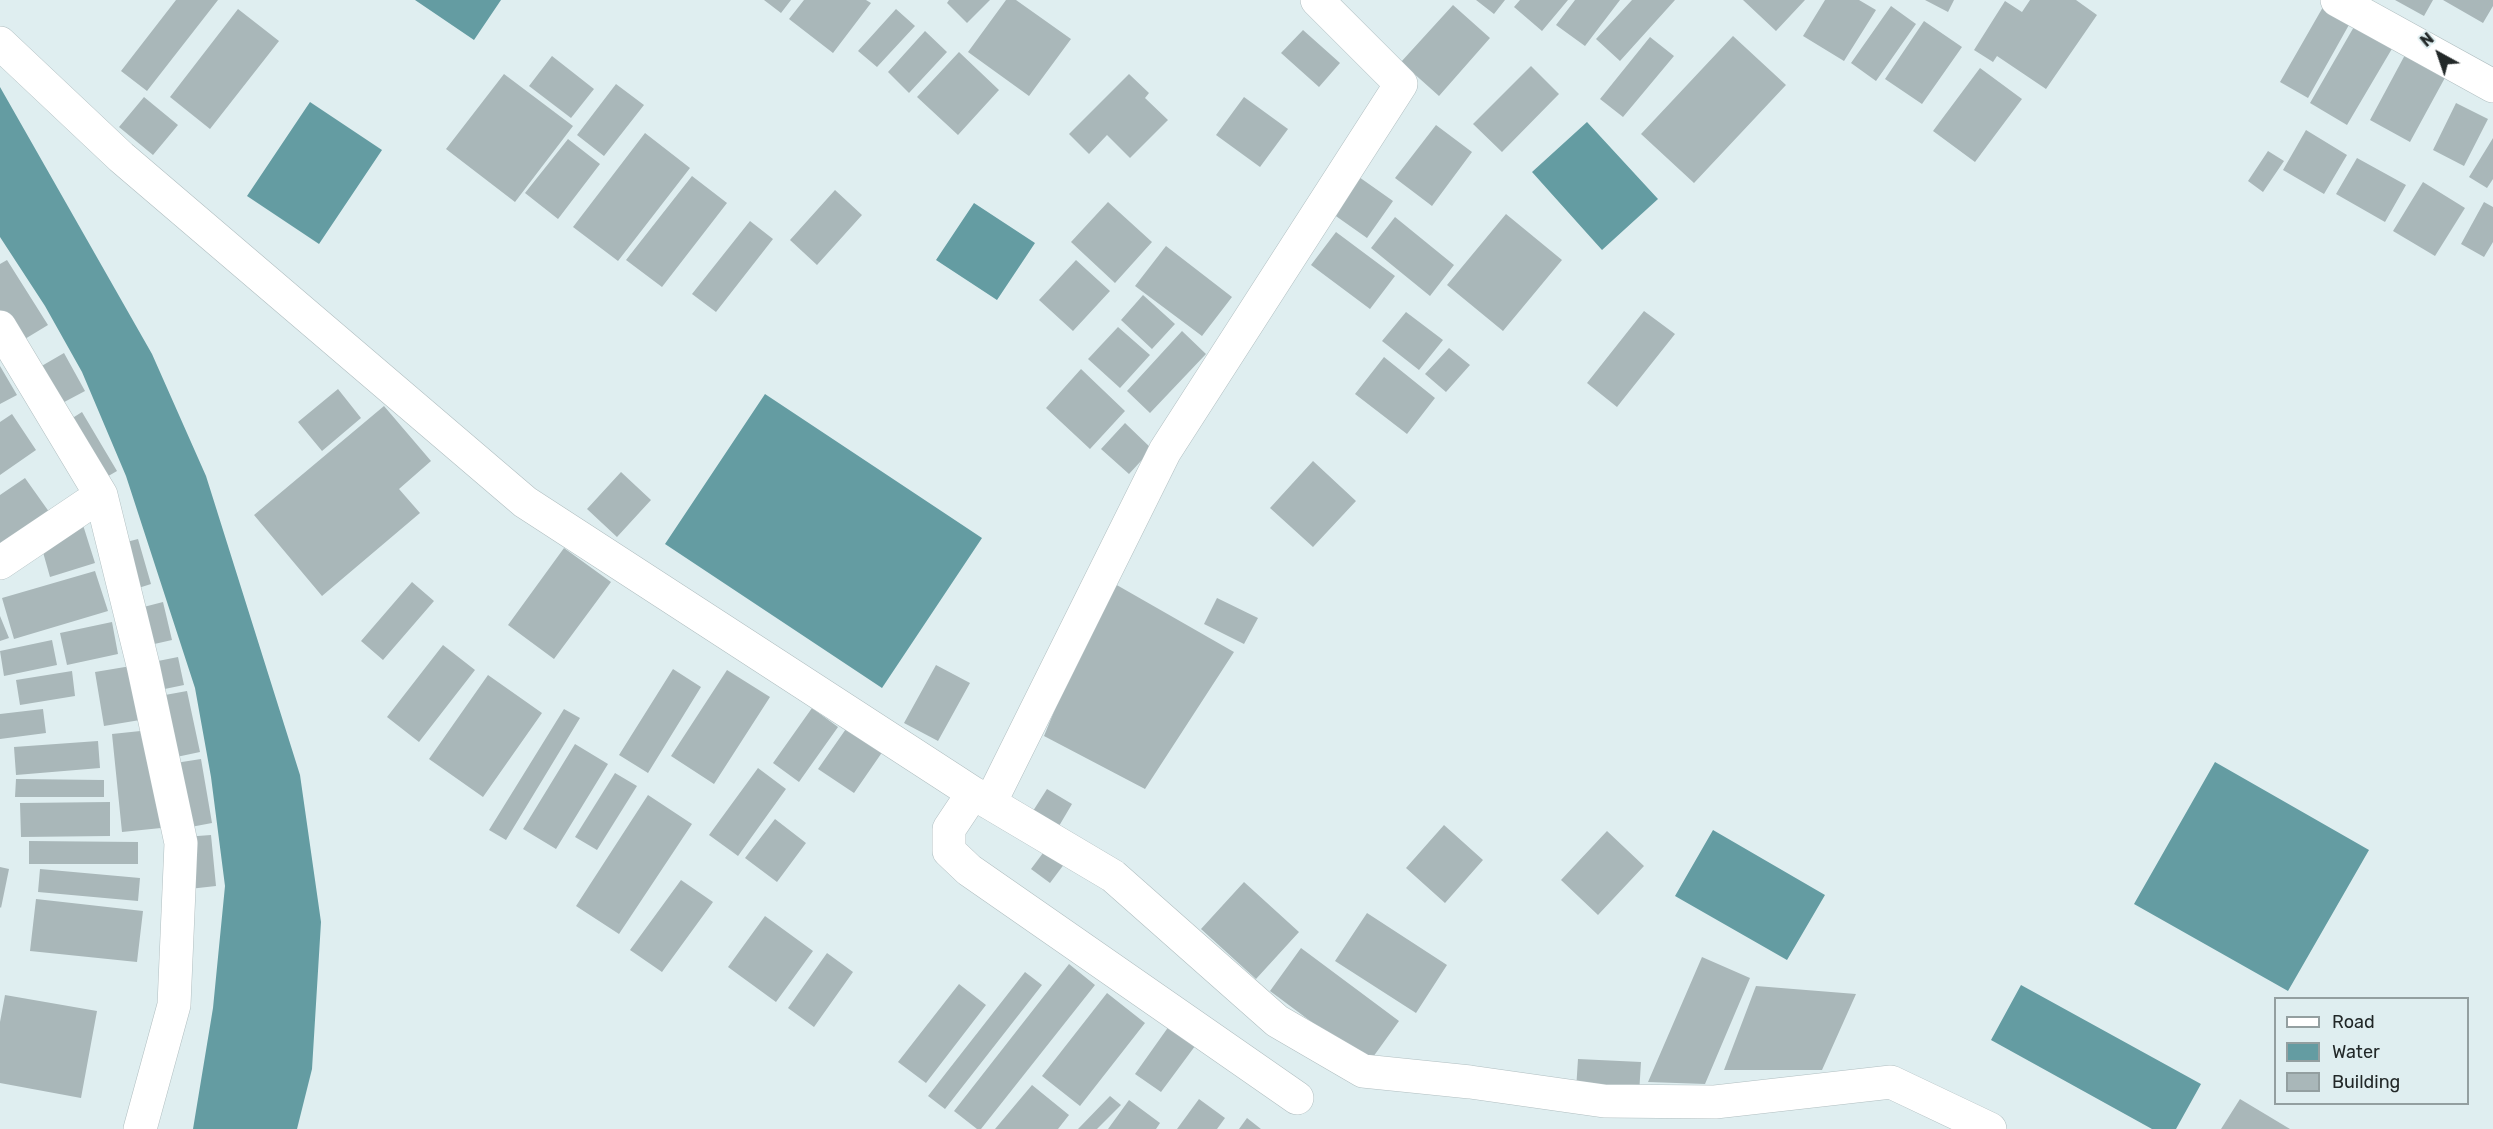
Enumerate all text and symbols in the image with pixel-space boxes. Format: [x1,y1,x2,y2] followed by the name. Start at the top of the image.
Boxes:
[2409,24,2469,84] north arrow
[2417,29,2438,51] text: N
[2274,997,2469,1105] legend
[2332,1011,2375,1033] text: Road
[2332,1041,2380,1063] text: Water
[2332,1071,2400,1093] text: Building

